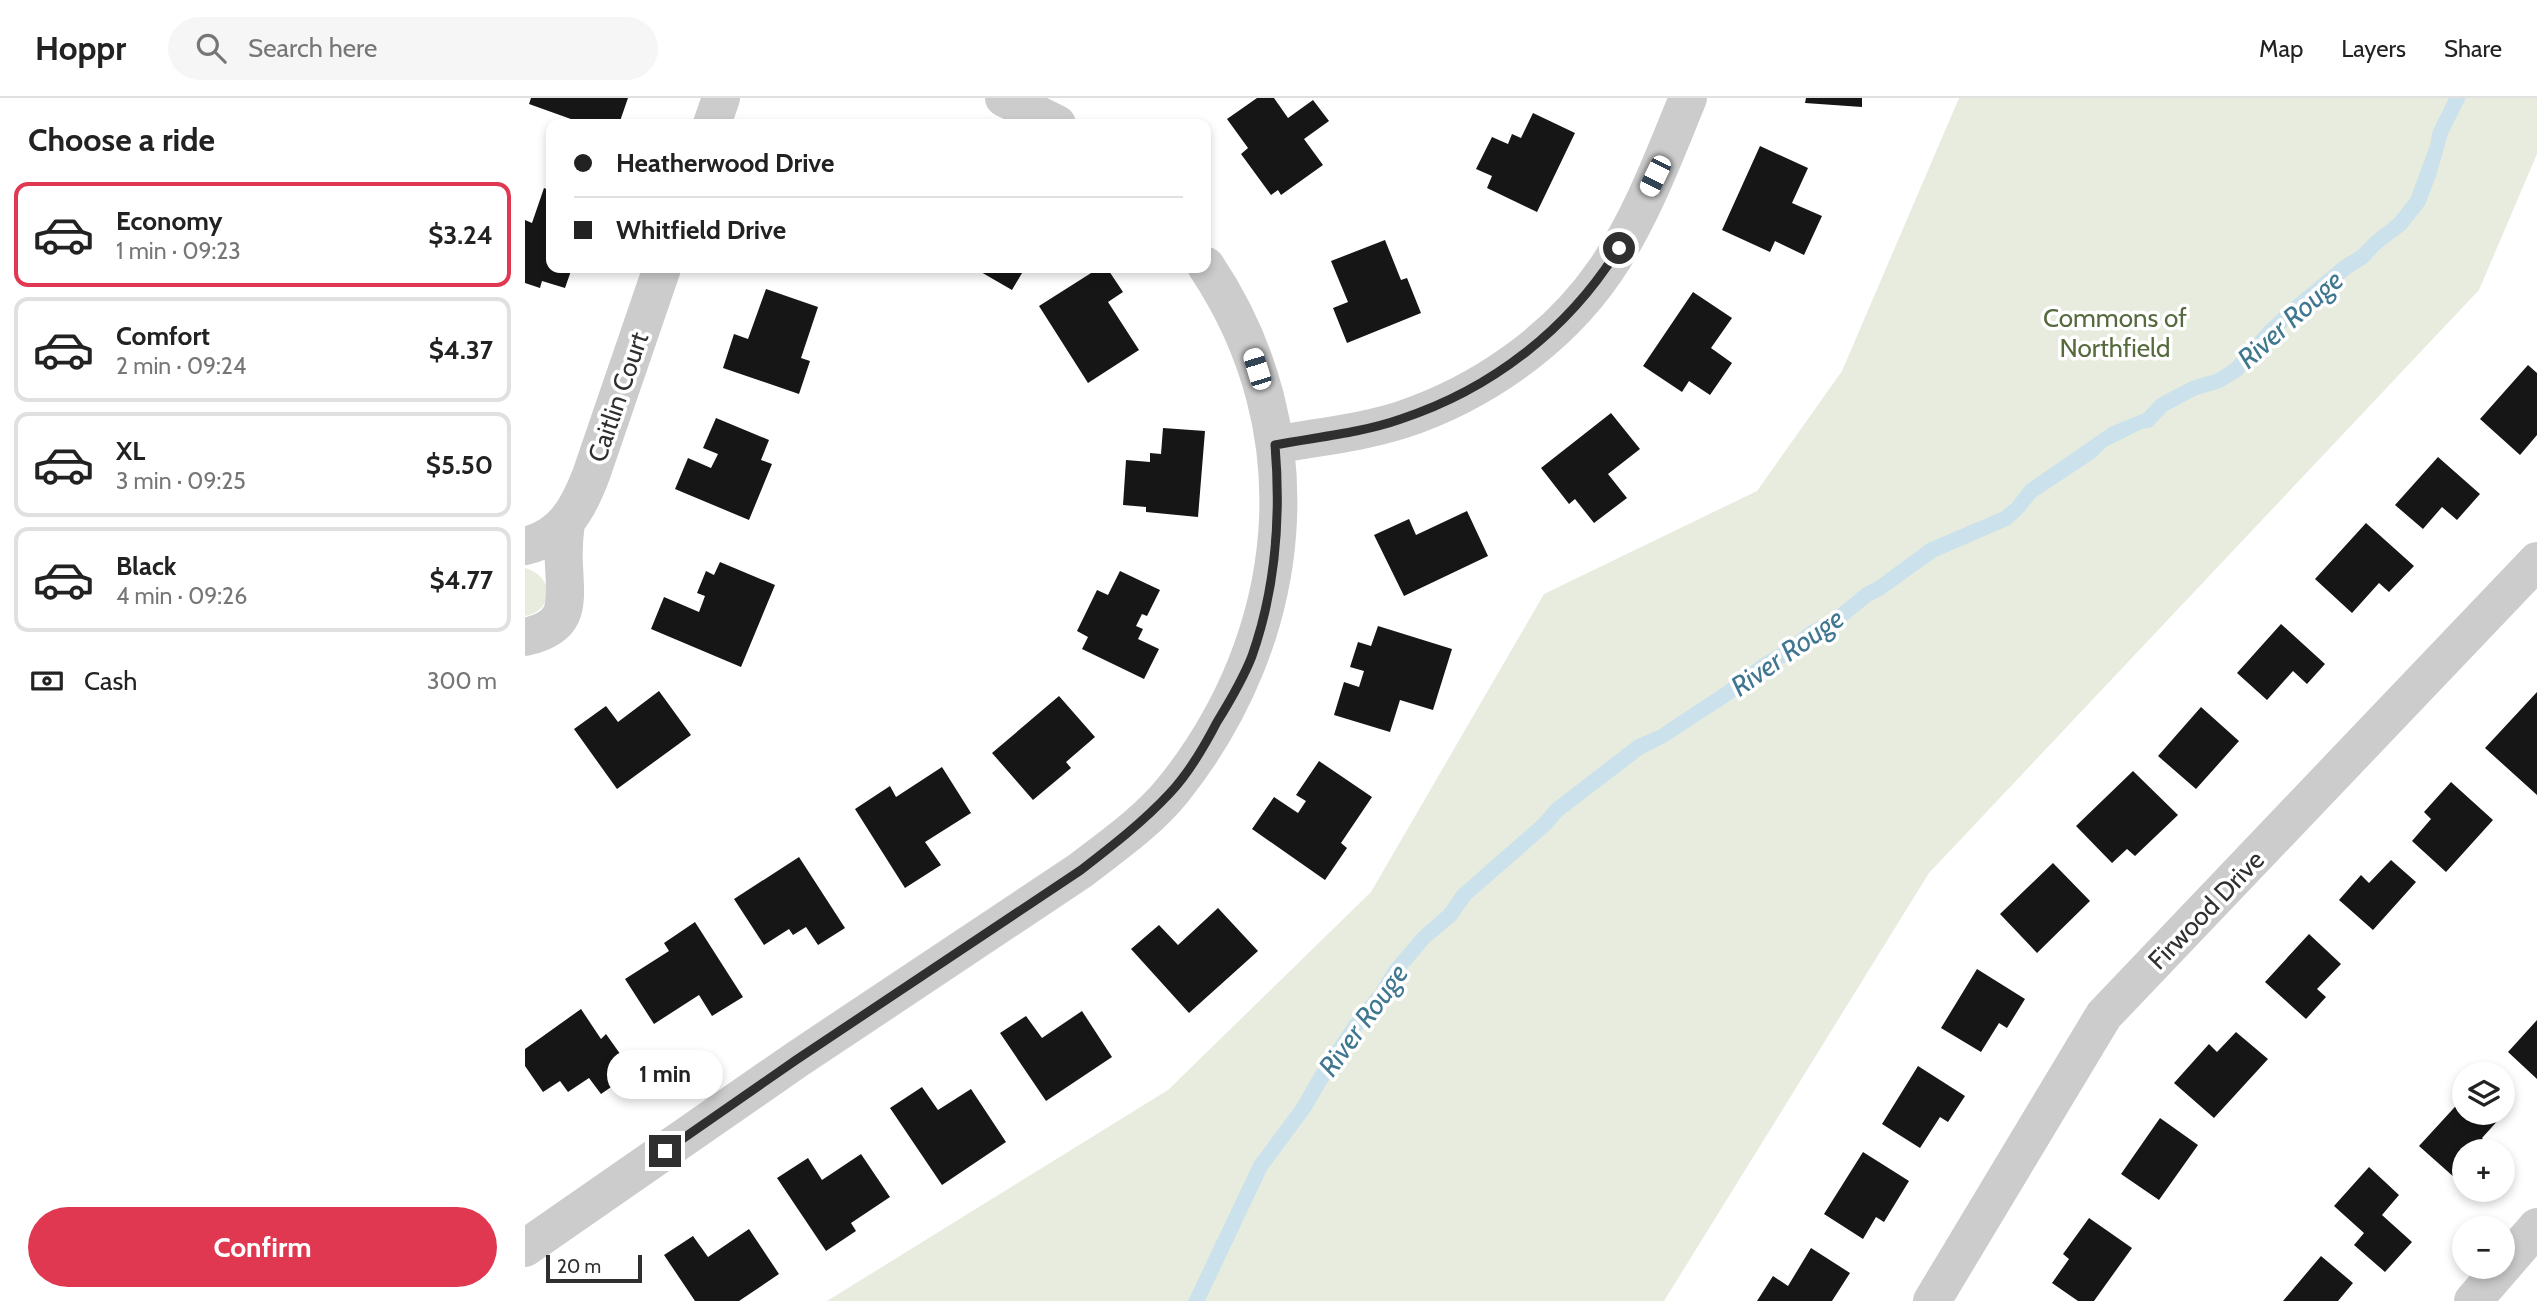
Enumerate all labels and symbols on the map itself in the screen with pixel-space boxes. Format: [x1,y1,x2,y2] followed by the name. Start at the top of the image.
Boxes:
[1637,153,1674,199] car
[1603,232,1635,264] route start
[2230,263,2350,375] water label: River Rouge
[2043,302,2187,364] park label: Commons of Northfield
[581,328,655,466] street label: Caitlin Court
[1241,346,1274,392] car
[1724,601,1850,703] water label: River Rouge
[2141,844,2271,976] street label: Firwood Drive
[1311,957,1415,1083] water label: River Rouge
[607,1049,723,1098] callout: 1 min
[649,1135,681,1167] route end
[546,1252,642,1284] scale bar

